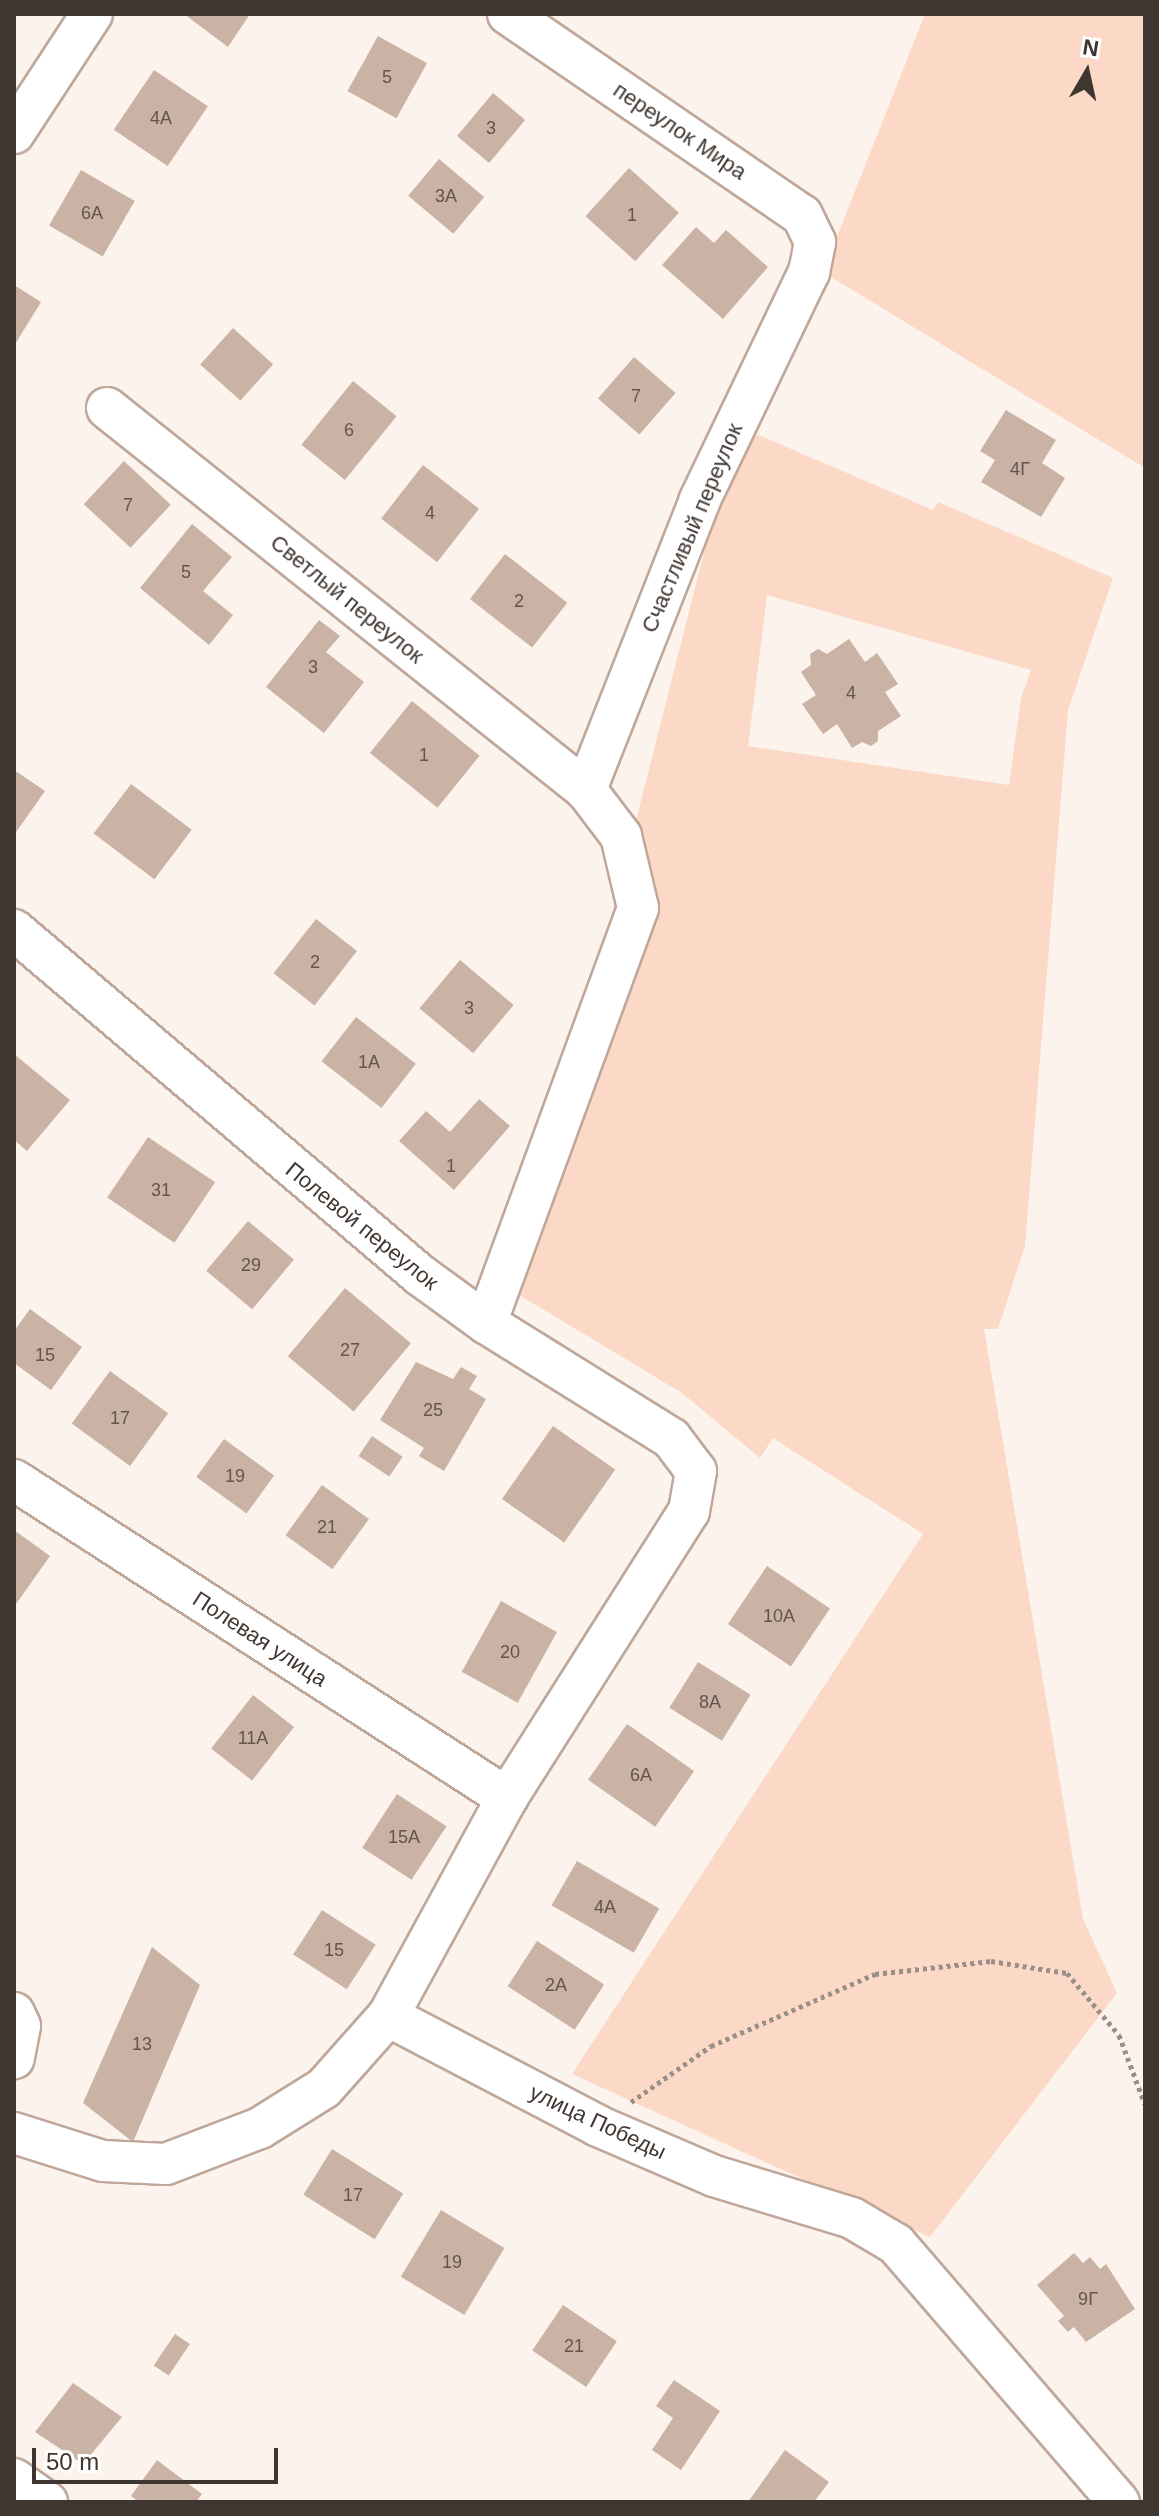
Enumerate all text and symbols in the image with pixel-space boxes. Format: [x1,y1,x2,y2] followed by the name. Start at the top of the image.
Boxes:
[1047,32,1127,112] north arrow
[1081,34,1101,61] text: N
[382,66,392,88] house number: 5
[608,77,752,185] street label: переулок Мира
[150,107,172,129] house number: 4А
[486,117,496,139] house number: 3
[435,185,457,207] house number: 3А
[81,202,103,224] house number: 6А
[627,204,637,226] house number: 1
[631,385,641,407] house number: 7
[344,419,354,441] house number: 6
[636,419,748,637] street label: Счастливый переулок
[1010,458,1030,480] house number: 4Г
[123,494,133,516] house number: 7
[425,502,435,524] house number: 4
[265,529,429,669] street label: Светлый переулок
[181,561,191,583] house number: 5
[514,590,524,612] house number: 2
[308,656,318,678] house number: 3
[846,682,856,704] house number: 4
[419,744,429,766] house number: 1
[310,951,320,973] house number: 2
[464,997,474,1019] house number: 3
[358,1051,380,1073] house number: 1А
[446,1155,456,1177] house number: 1
[280,1156,444,1296] street label: Полевой переулок
[151,1179,171,1201] house number: 31
[241,1254,261,1276] house number: 29
[340,1339,360,1361] house number: 27
[35,1344,55,1366] house number: 15
[423,1399,443,1421] house number: 25
[110,1407,130,1429] house number: 17
[225,1465,245,1487] house number: 19
[317,1516,337,1538] house number: 21
[188,1586,332,1692] street label: Полевая улица
[763,1605,795,1627] house number: 10А
[500,1641,520,1663] house number: 20
[699,1691,721,1713] house number: 8А
[238,1727,268,1749] house number: 11А
[630,1764,652,1786] house number: 6А
[388,1826,420,1848] house number: 15А
[594,1896,616,1918] house number: 4А
[324,1939,344,1961] house number: 15
[545,1974,567,1996] house number: 2А
[132,2033,152,2055] house number: 13
[526,2079,670,2165] street label: улица Победы
[343,2184,363,2206] house number: 17
[442,2251,462,2273] house number: 19
[1078,2288,1098,2310] house number: 9Г
[564,2335,584,2357] house number: 21
[36,2432,282,2482] scale bar
[46,2448,99,2475] text: 50 m

